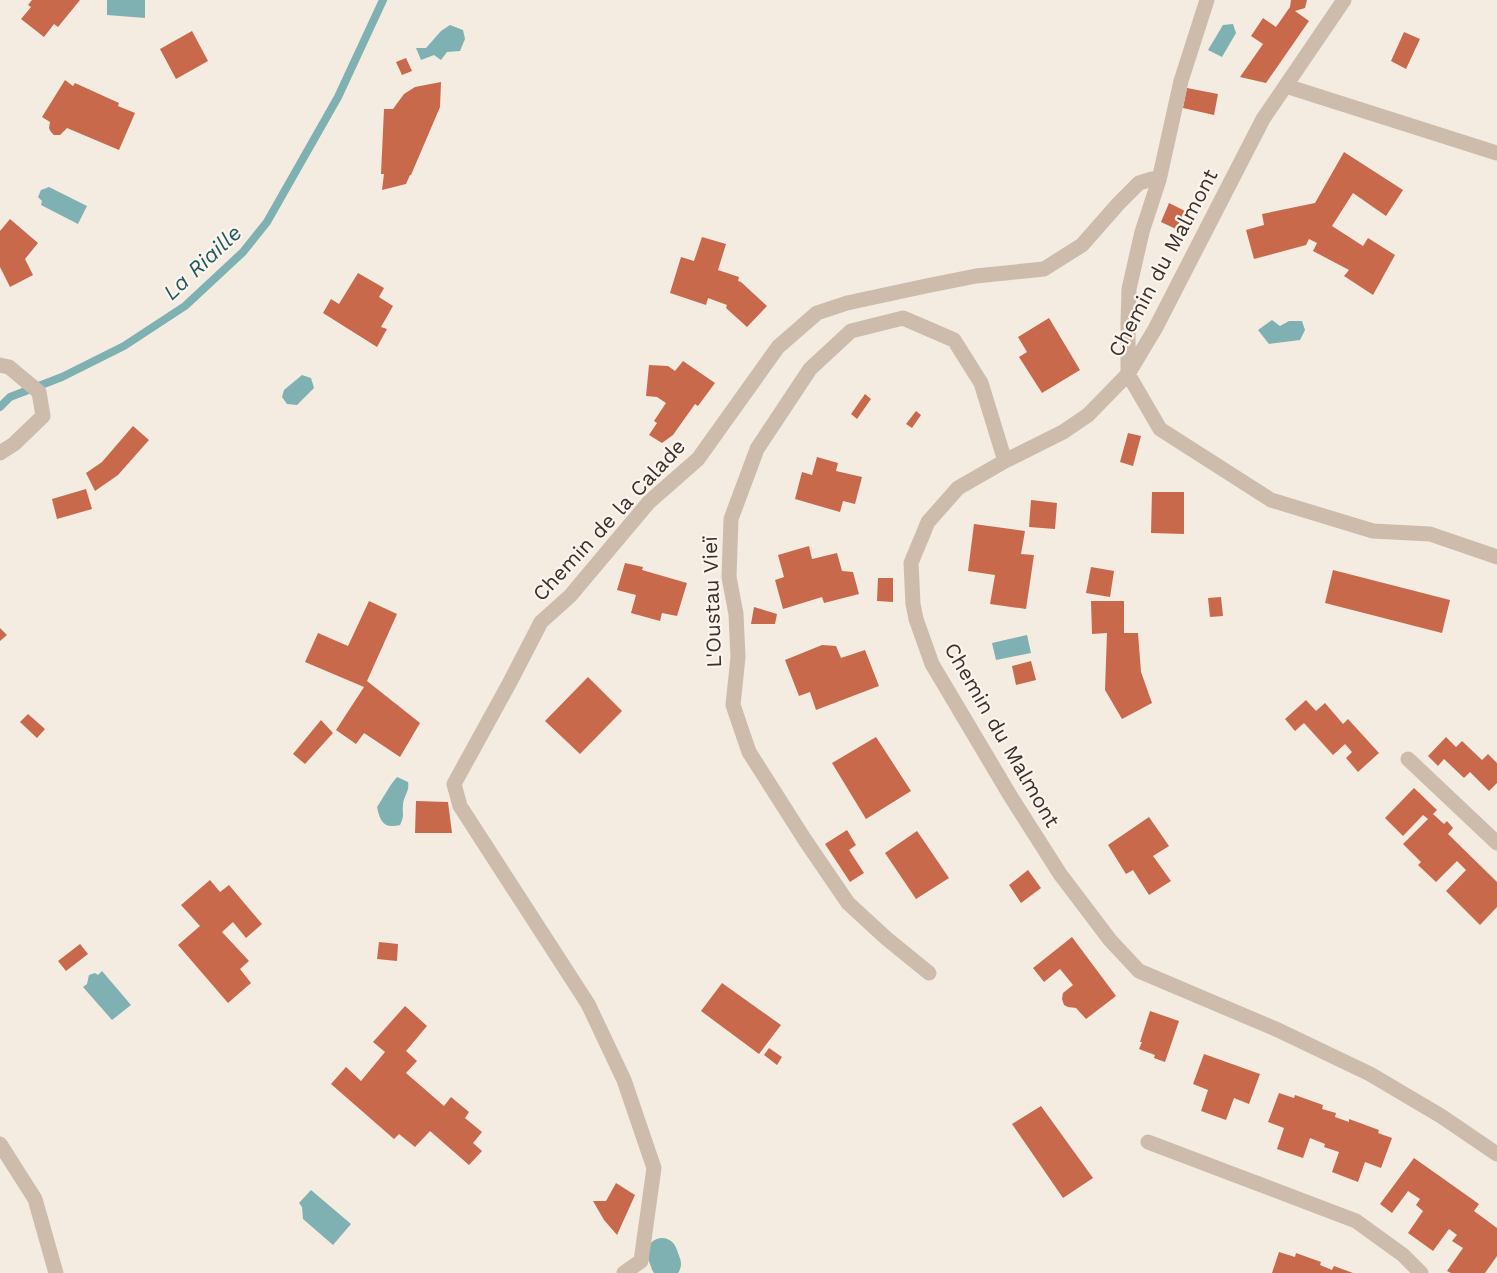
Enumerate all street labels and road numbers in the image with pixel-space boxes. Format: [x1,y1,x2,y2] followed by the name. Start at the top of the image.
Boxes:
[1102,164,1223,361] street label: Chemin du Malmont
[527,433,690,606] street label: Chemin de la Calade
[697,535,726,668] street label: L'Oustau Vieï
[939,638,1066,832] street label: Chemin du Malmont

